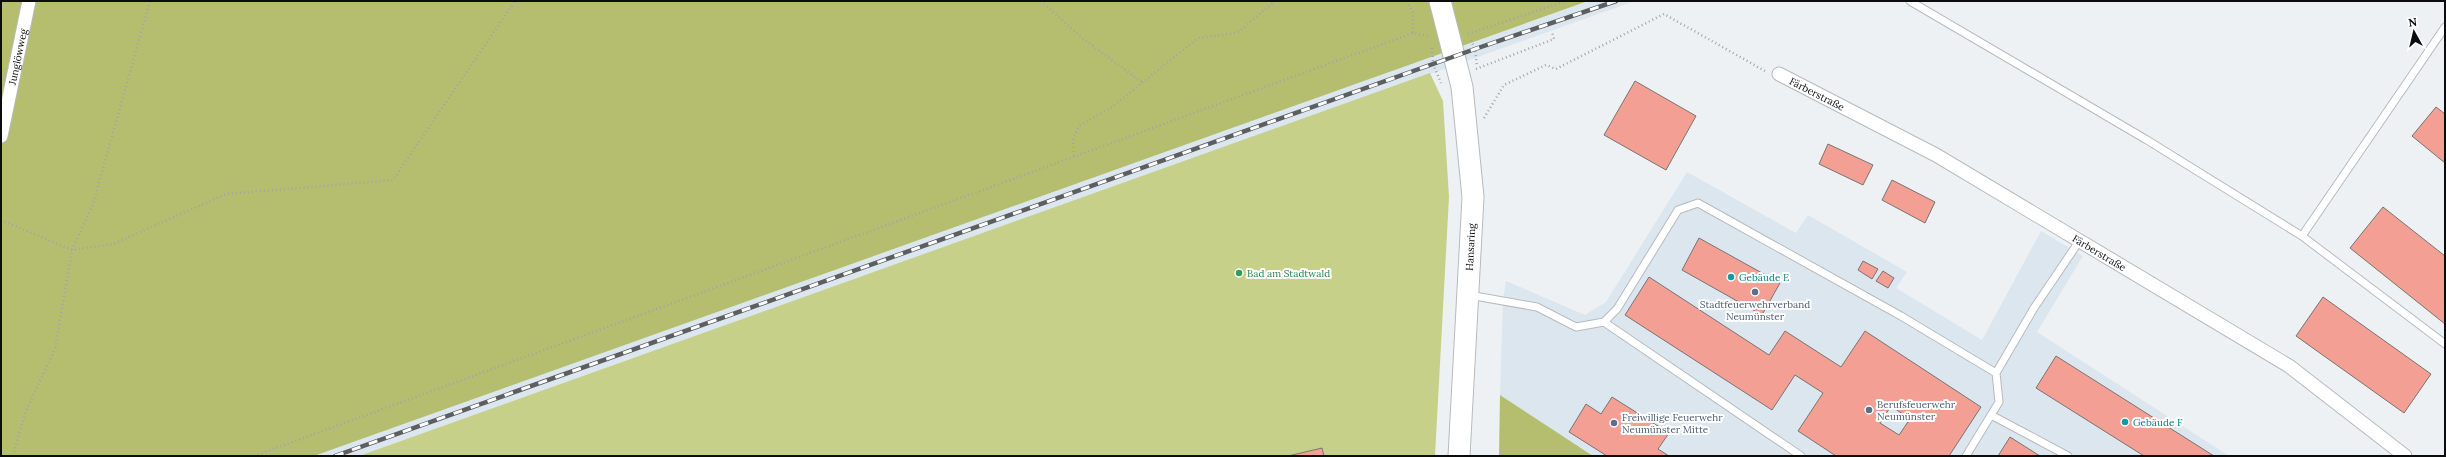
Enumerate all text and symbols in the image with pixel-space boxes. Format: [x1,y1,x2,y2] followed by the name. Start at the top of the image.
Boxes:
[2394,12,2434,52] north arrow
[2407,15,2418,30] text: N
[6,27,30,87] street label: Junglöwweg
[1787,75,1847,114] street label: Färberstraße
[1463,223,1478,271] street label: Hansaring
[2070,232,2129,274] street label: Färberstraße
[1247,267,1330,280] place label: Bad am Stadtwald
[1234,268,1244,278] marker: Bad am Stadtwald
[1739,271,1789,284] place label: Gebäude E
[1726,272,1736,282] marker: Gebäude E
[1750,287,1760,297] marker: Stadtfeuerwehrverband Neumünster
[1700,298,1810,323] place label: Stadtfeuerwehrverband Neumünster
[1877,398,1956,423] place label: Berufsfeuerwehr Neumünster
[1864,405,1874,415] marker: Berufsfeuerwehr Neumünster
[1622,411,1723,436] place label: Freiwillige Feuerwehr Neumünster Mitte
[2133,416,2183,429] place label: Gebäude F
[2120,417,2130,427] marker: Gebäude F
[1609,418,1619,428] marker: Freiwillige Feuerwehr Neumünster Mitte

